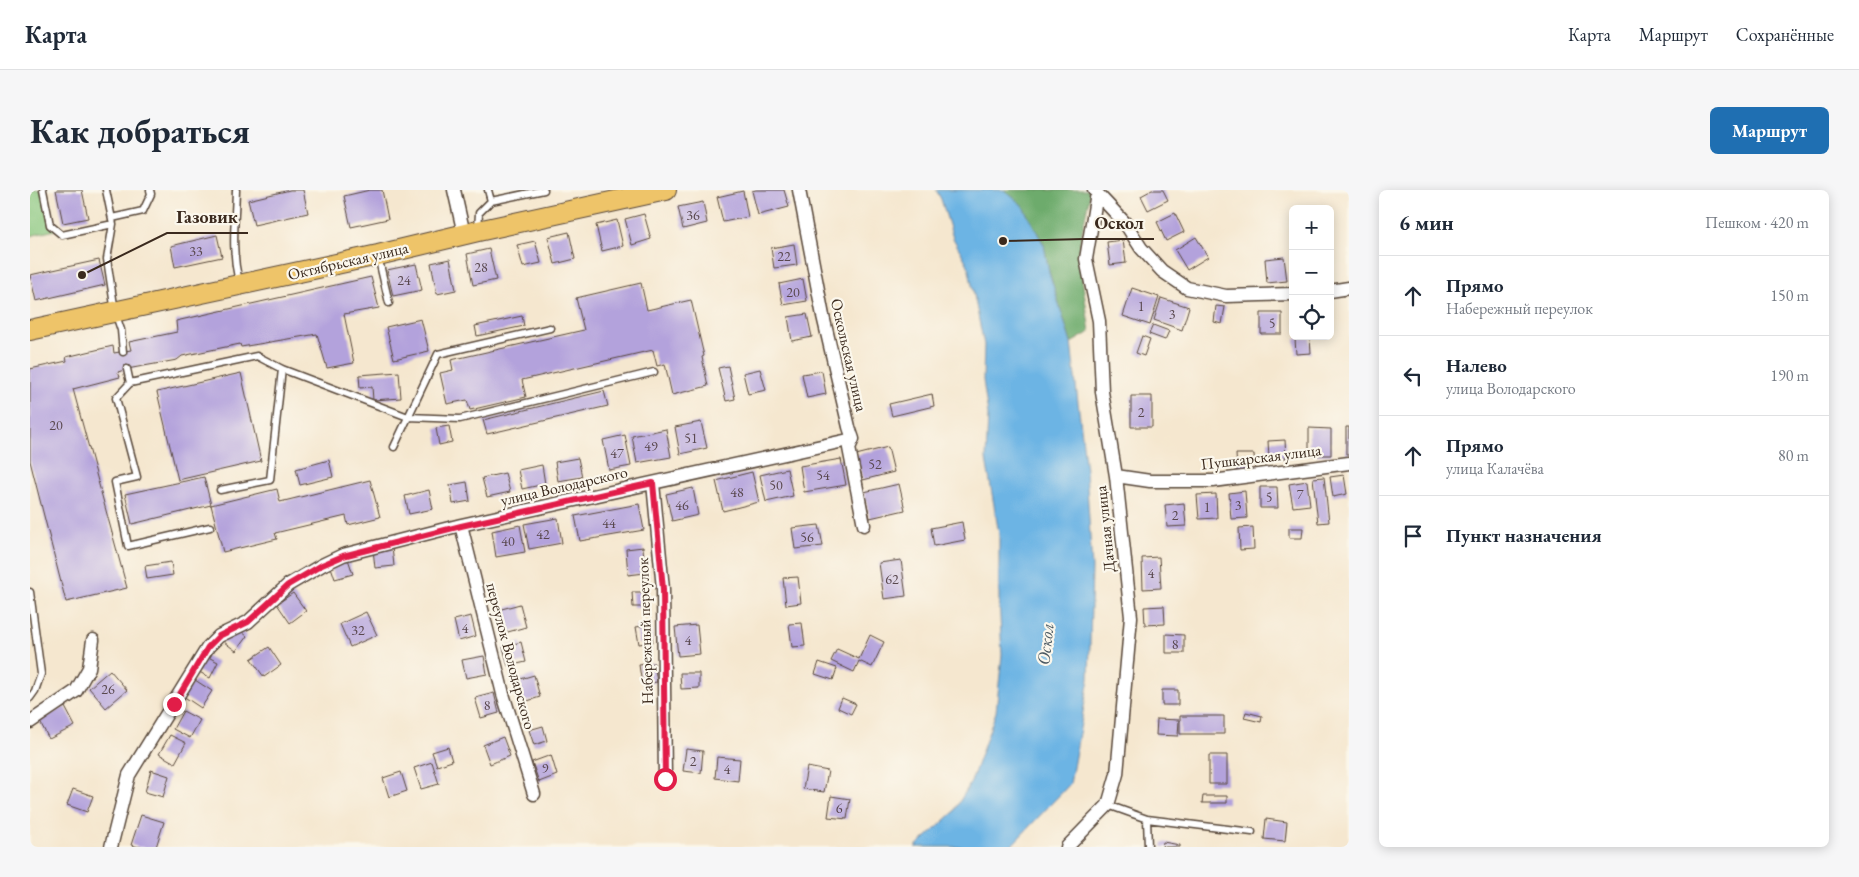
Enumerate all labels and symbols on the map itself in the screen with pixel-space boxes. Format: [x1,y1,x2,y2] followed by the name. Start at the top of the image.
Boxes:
[167,200,248,233] callout: Газовик
[176,205,238,228] text: Газовик
[686,206,700,224] house number: 36
[1084,206,1154,239] callout: Оскол
[1094,211,1144,234] text: Оскол
[286,237,411,285] street label: Октябрьская улица
[189,242,203,260] house number: 33
[777,247,791,265] house number: 22
[474,258,488,276] house number: 28
[397,271,411,289] house number: 24
[786,283,800,301] house number: 20
[826,296,872,414] street label: Оскольская улица
[1138,297,1144,315] house number: 1
[1169,305,1176,323] house number: 3
[1269,314,1275,332] house number: 5
[1138,403,1145,421] house number: 2
[49,416,63,434] house number: 20
[684,429,698,447] house number: 51
[644,437,658,455] house number: 49
[1200,439,1323,475] street label: Пушкарская улица
[610,444,624,462] house number: 47
[868,455,882,473] house number: 52
[498,461,630,511] street label: улица Володарского
[816,466,830,484] house number: 54
[769,476,783,494] house number: 50
[730,483,744,501] house number: 48
[1090,484,1120,573] street label: Дачная улица
[1297,485,1304,503] house number: 7
[1266,488,1272,506] house number: 5
[675,496,689,514] house number: 46
[1235,496,1242,514] house number: 3
[1204,498,1210,516] house number: 1
[1172,506,1179,524] house number: 2
[602,514,616,532] house number: 44
[536,525,550,543] house number: 42
[800,528,814,546] house number: 56
[501,532,515,550] house number: 40
[632,557,658,705] street label: Набережный переулок
[1148,564,1155,582] house number: 4
[885,570,899,588] house number: 62
[481,580,541,732] street label: переулок Володарского
[462,619,469,637] house number: 4
[351,621,365,639] house number: 32
[1031,622,1059,666] water label: Оскол
[685,631,692,649] house number: 4
[1172,635,1179,653] house number: 8
[101,680,115,698] house number: 26
[163,693,186,716] route end
[484,696,491,714] house number: 8
[690,752,697,770] house number: 2
[542,759,549,777] house number: 9
[724,760,731,778] house number: 4
[654,768,677,791] route start
[836,799,843,817] house number: 6

